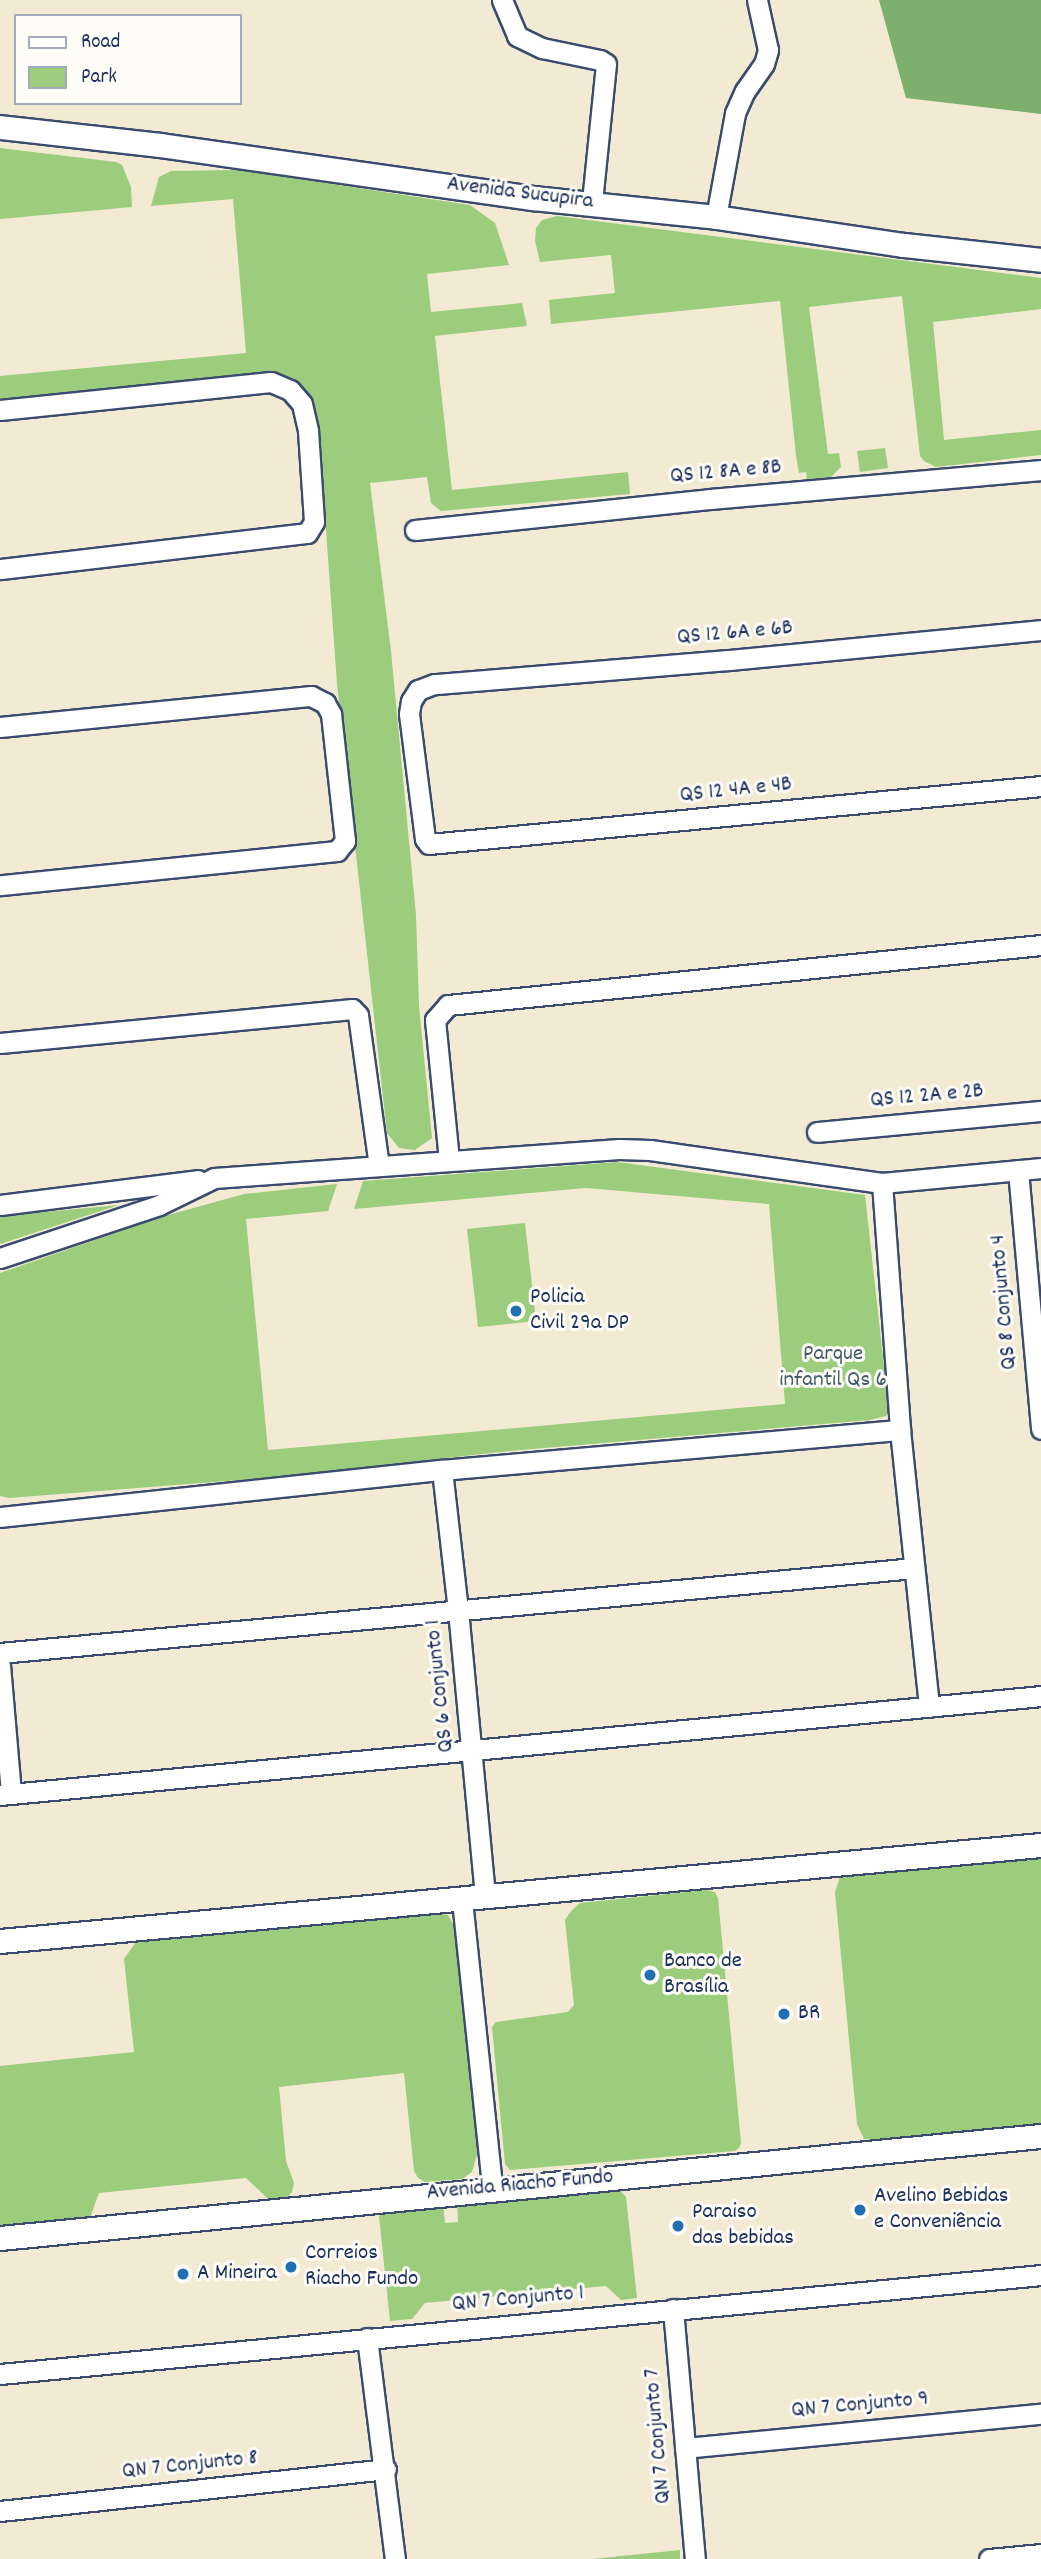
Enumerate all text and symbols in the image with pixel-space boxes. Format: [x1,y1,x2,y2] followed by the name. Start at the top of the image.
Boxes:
[14,14,242,105] legend
[81,28,120,58] text: Road
[81,63,117,93] text: Park
[445,171,595,217] street label: Avenida Sucupira
[669,454,783,492] street label: QS 12 8A e 8B
[676,615,794,653] street label: QS 12 6A e 6B
[679,771,793,811] street label: QS 12 4A e 4B
[869,1078,985,1116] street label: QS 12 2A e 2B
[985,1233,1025,1371] street label: QS 8 Conjunto 4
[530,1284,629,1338] place label: Policia Civil 29a DP
[508,1303,524,1319] marker: Policia Civil 29a DP
[779,1341,887,1395] park label: Parque infantil Qs 6
[420,1618,462,1754] street label: QS 6 Conjunto 1
[664,1948,742,2002] place label: Banco de Brasília
[642,1967,658,1983] marker: Banco de Brasília
[798,2000,820,2028] place label: BR
[776,2006,792,2022] marker: BR
[426,2164,614,2208] street label: Avenida Riacho Fundo
[874,2183,1009,2237] place label: Avelino Bebidas e Conveniência
[692,2199,794,2253] place label: Paraiso das bebidas
[852,2202,868,2218] marker: Avelino Bebidas e Conveniência
[670,2218,686,2234] marker: Paraiso das bebidas
[305,2240,418,2294] place label: Correios Riacho Fundo
[283,2259,299,2275] marker: Correios Riacho Fundo
[197,2260,277,2288] place label: A Mineira
[175,2266,191,2282] marker: A Mineira
[451,2281,585,2319] street label: QN 7 Conjunto 1
[639,2367,679,2505] street label: QN 7 Conjunto 7
[790,2386,930,2426] street label: QN 7 Conjunto 9
[121,2445,259,2487] street label: QN 7 Conjunto 8

